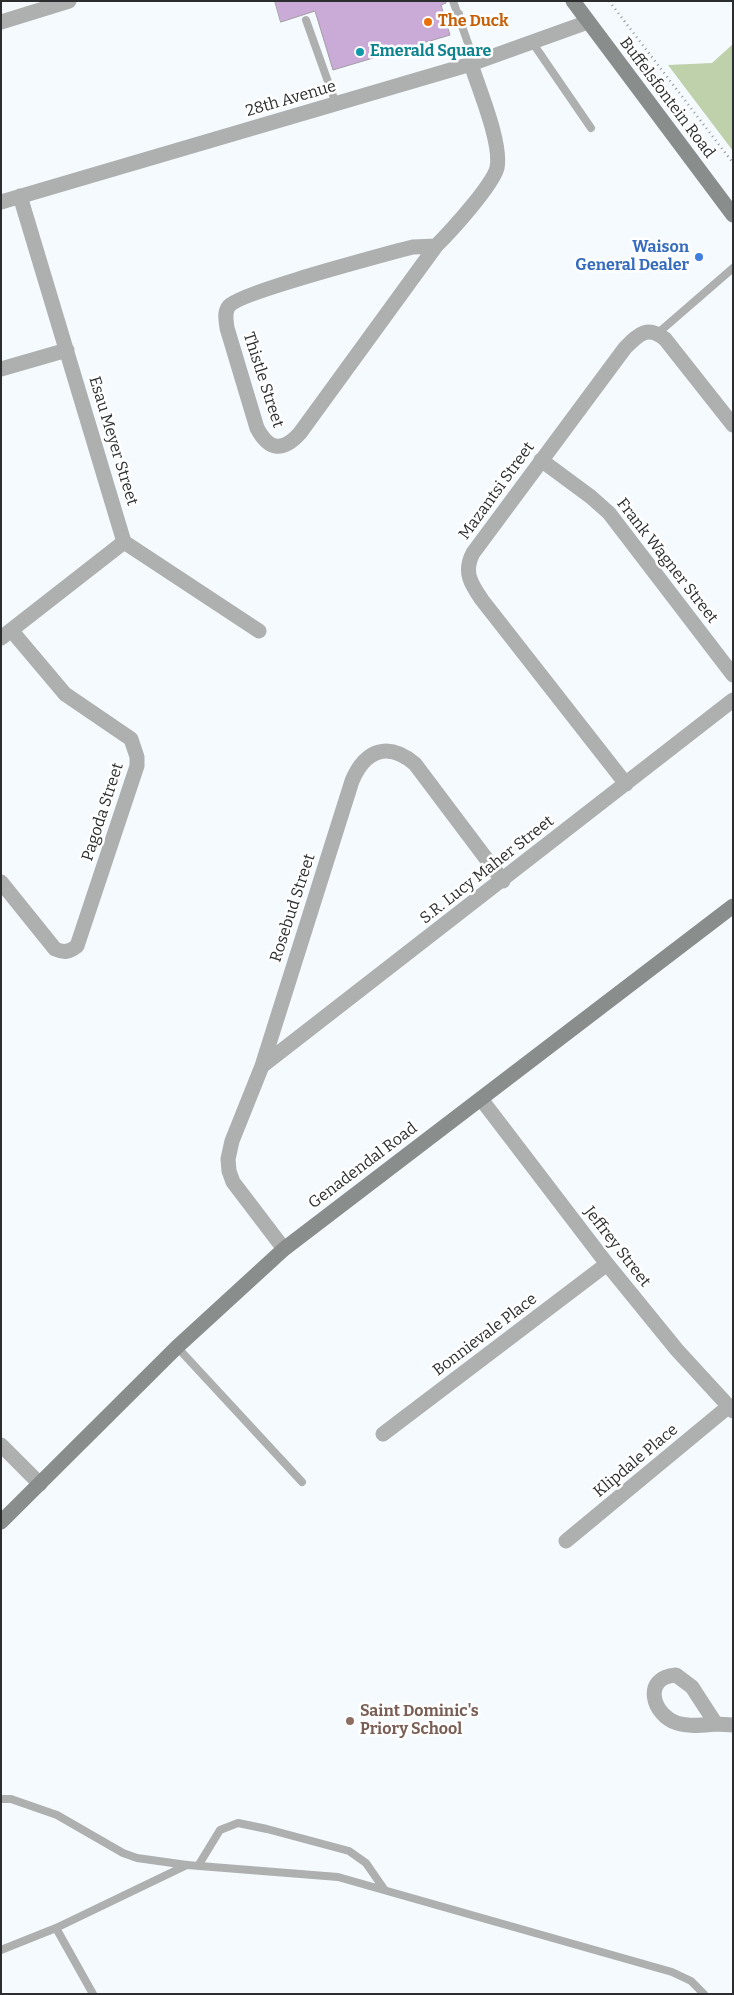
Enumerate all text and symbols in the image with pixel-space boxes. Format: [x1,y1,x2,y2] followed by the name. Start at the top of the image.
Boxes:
[438,12,509,32] place label: The Duck
[422,16,434,28] marker: The Duck
[615,34,719,162] street label: Buffelsfontein Road
[370,42,491,62] place label: Emerald Square
[354,46,366,58] marker: Emerald Square
[244,77,338,121] street label: 28th Avenue
[575,238,689,276] place label: Waison General Dealer
[693,251,705,263] marker: Waison General Dealer
[239,330,287,430] street label: Thistle Street
[84,374,142,508] street label: Esau Meyer Street
[455,439,539,543] street label: Mazantsi Street
[612,495,722,627] street label: Frank Wagner Street
[78,760,128,864] street label: Pagoda Street
[416,812,558,928] street label: S.R. Lucy Maher Street
[266,851,320,965] street label: Rosebud Street
[305,1119,421,1213] street label: Genadendal Road
[580,1203,654,1291] street label: Jeffrey Street
[429,1290,541,1380] street label: Bonnievale Place
[590,1420,682,1502] street label: Klipdale Place
[360,1702,479,1740] place label: Saint Dominic's Priory School
[344,1715,356,1727] marker: Saint Dominic's Priory School

